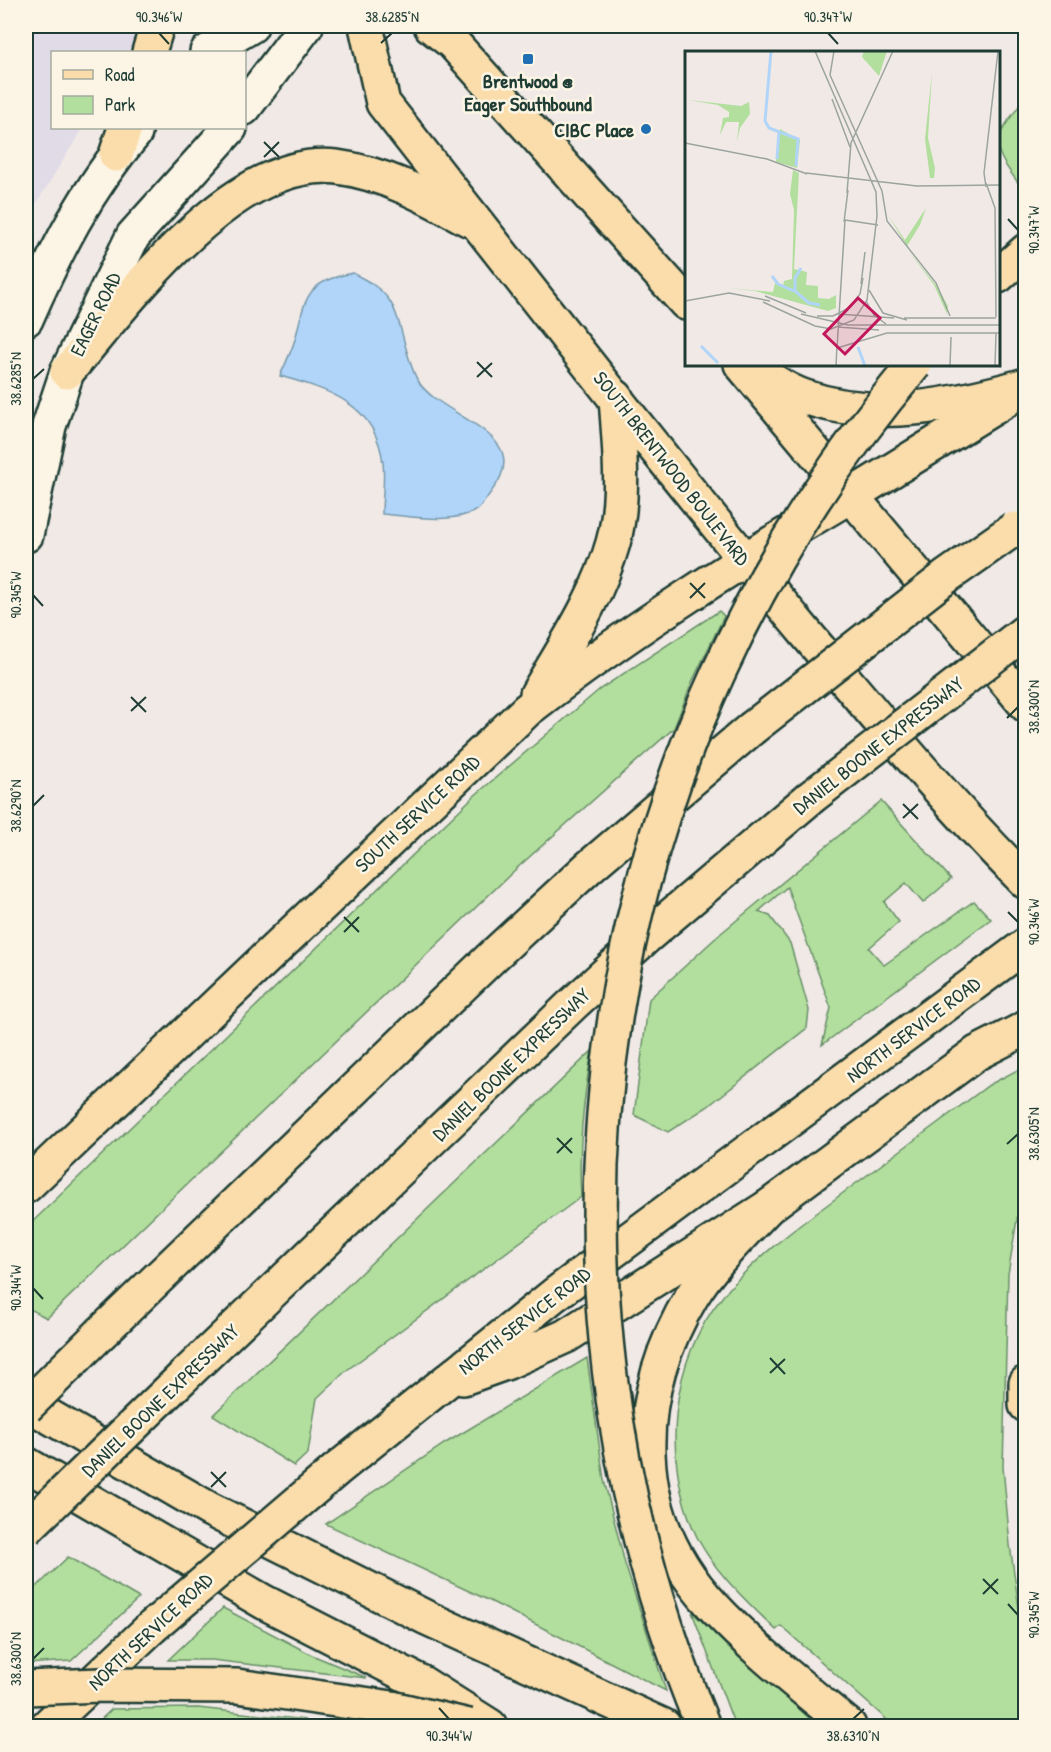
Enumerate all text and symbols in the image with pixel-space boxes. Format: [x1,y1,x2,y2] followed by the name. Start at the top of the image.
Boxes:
[136,6,183,27] text: 90.346°W
[365,6,419,27] text: 38.6285°N
[804,6,853,27] text: 90.347°W
[51,51,246,129] legend
[685,51,1000,366] inset map
[521,52,535,66] marker: Brentwood @ Eager Southbound
[105,62,135,87] text: Road
[464,67,592,118] place label: Brentwood @ Eager Southbound
[105,92,136,117] text: Park
[554,116,634,143] place label: CIBC Place
[639,122,653,136] marker: CIBC Place
[1023,205,1044,254] text: 90.347°W
[63,267,127,360] street label: EAGER ROAD
[5,352,26,406] text: 38.6285°N
[588,365,757,571] street label: SOUTH BRENTWOOD BOULEVARD
[5,571,26,618] text: 90.345°W
[787,670,969,820] street label: DANIEL BOONE EXPRESSWAY
[1023,680,1044,734] text: 38.6300°N
[349,748,486,878] street label: SOUTH SERVICE ROAD
[5,779,26,833] text: 38.6290°N
[1023,898,1044,945] text: 90.346°W
[841,969,986,1088] street label: NORTH SERVICE ROAD
[426,981,596,1147] street label: DANIEL BOONE EXPRESSWAY
[1023,1107,1044,1161] text: 38.6305°N
[452,1259,596,1380] street label: NORTH SERVICE ROAD
[5,1264,26,1311] text: 90.344°W
[75,1317,245,1483] street label: DANIEL BOONE EXPRESSWAY
[82,1566,218,1696] street label: NORTH SERVICE ROAD
[1023,1591,1044,1638] text: 90.345°W
[5,1632,26,1686] text: 38.6300°N
[426,1725,473,1746] text: 90.344°W
[827,1725,879,1746] text: 38.6310°N

